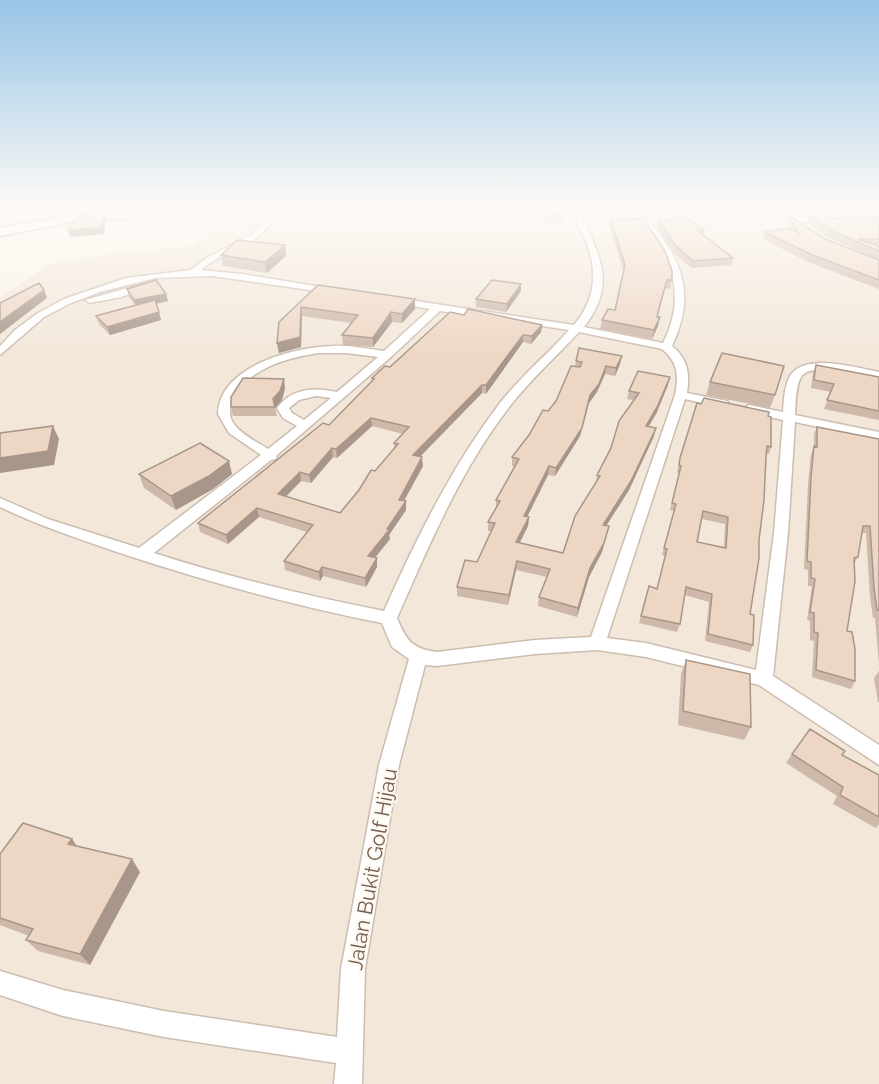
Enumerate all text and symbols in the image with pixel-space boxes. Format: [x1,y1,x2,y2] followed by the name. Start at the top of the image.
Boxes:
[342,766,402,972] street label: Jalan Bukit Golf Hijau

